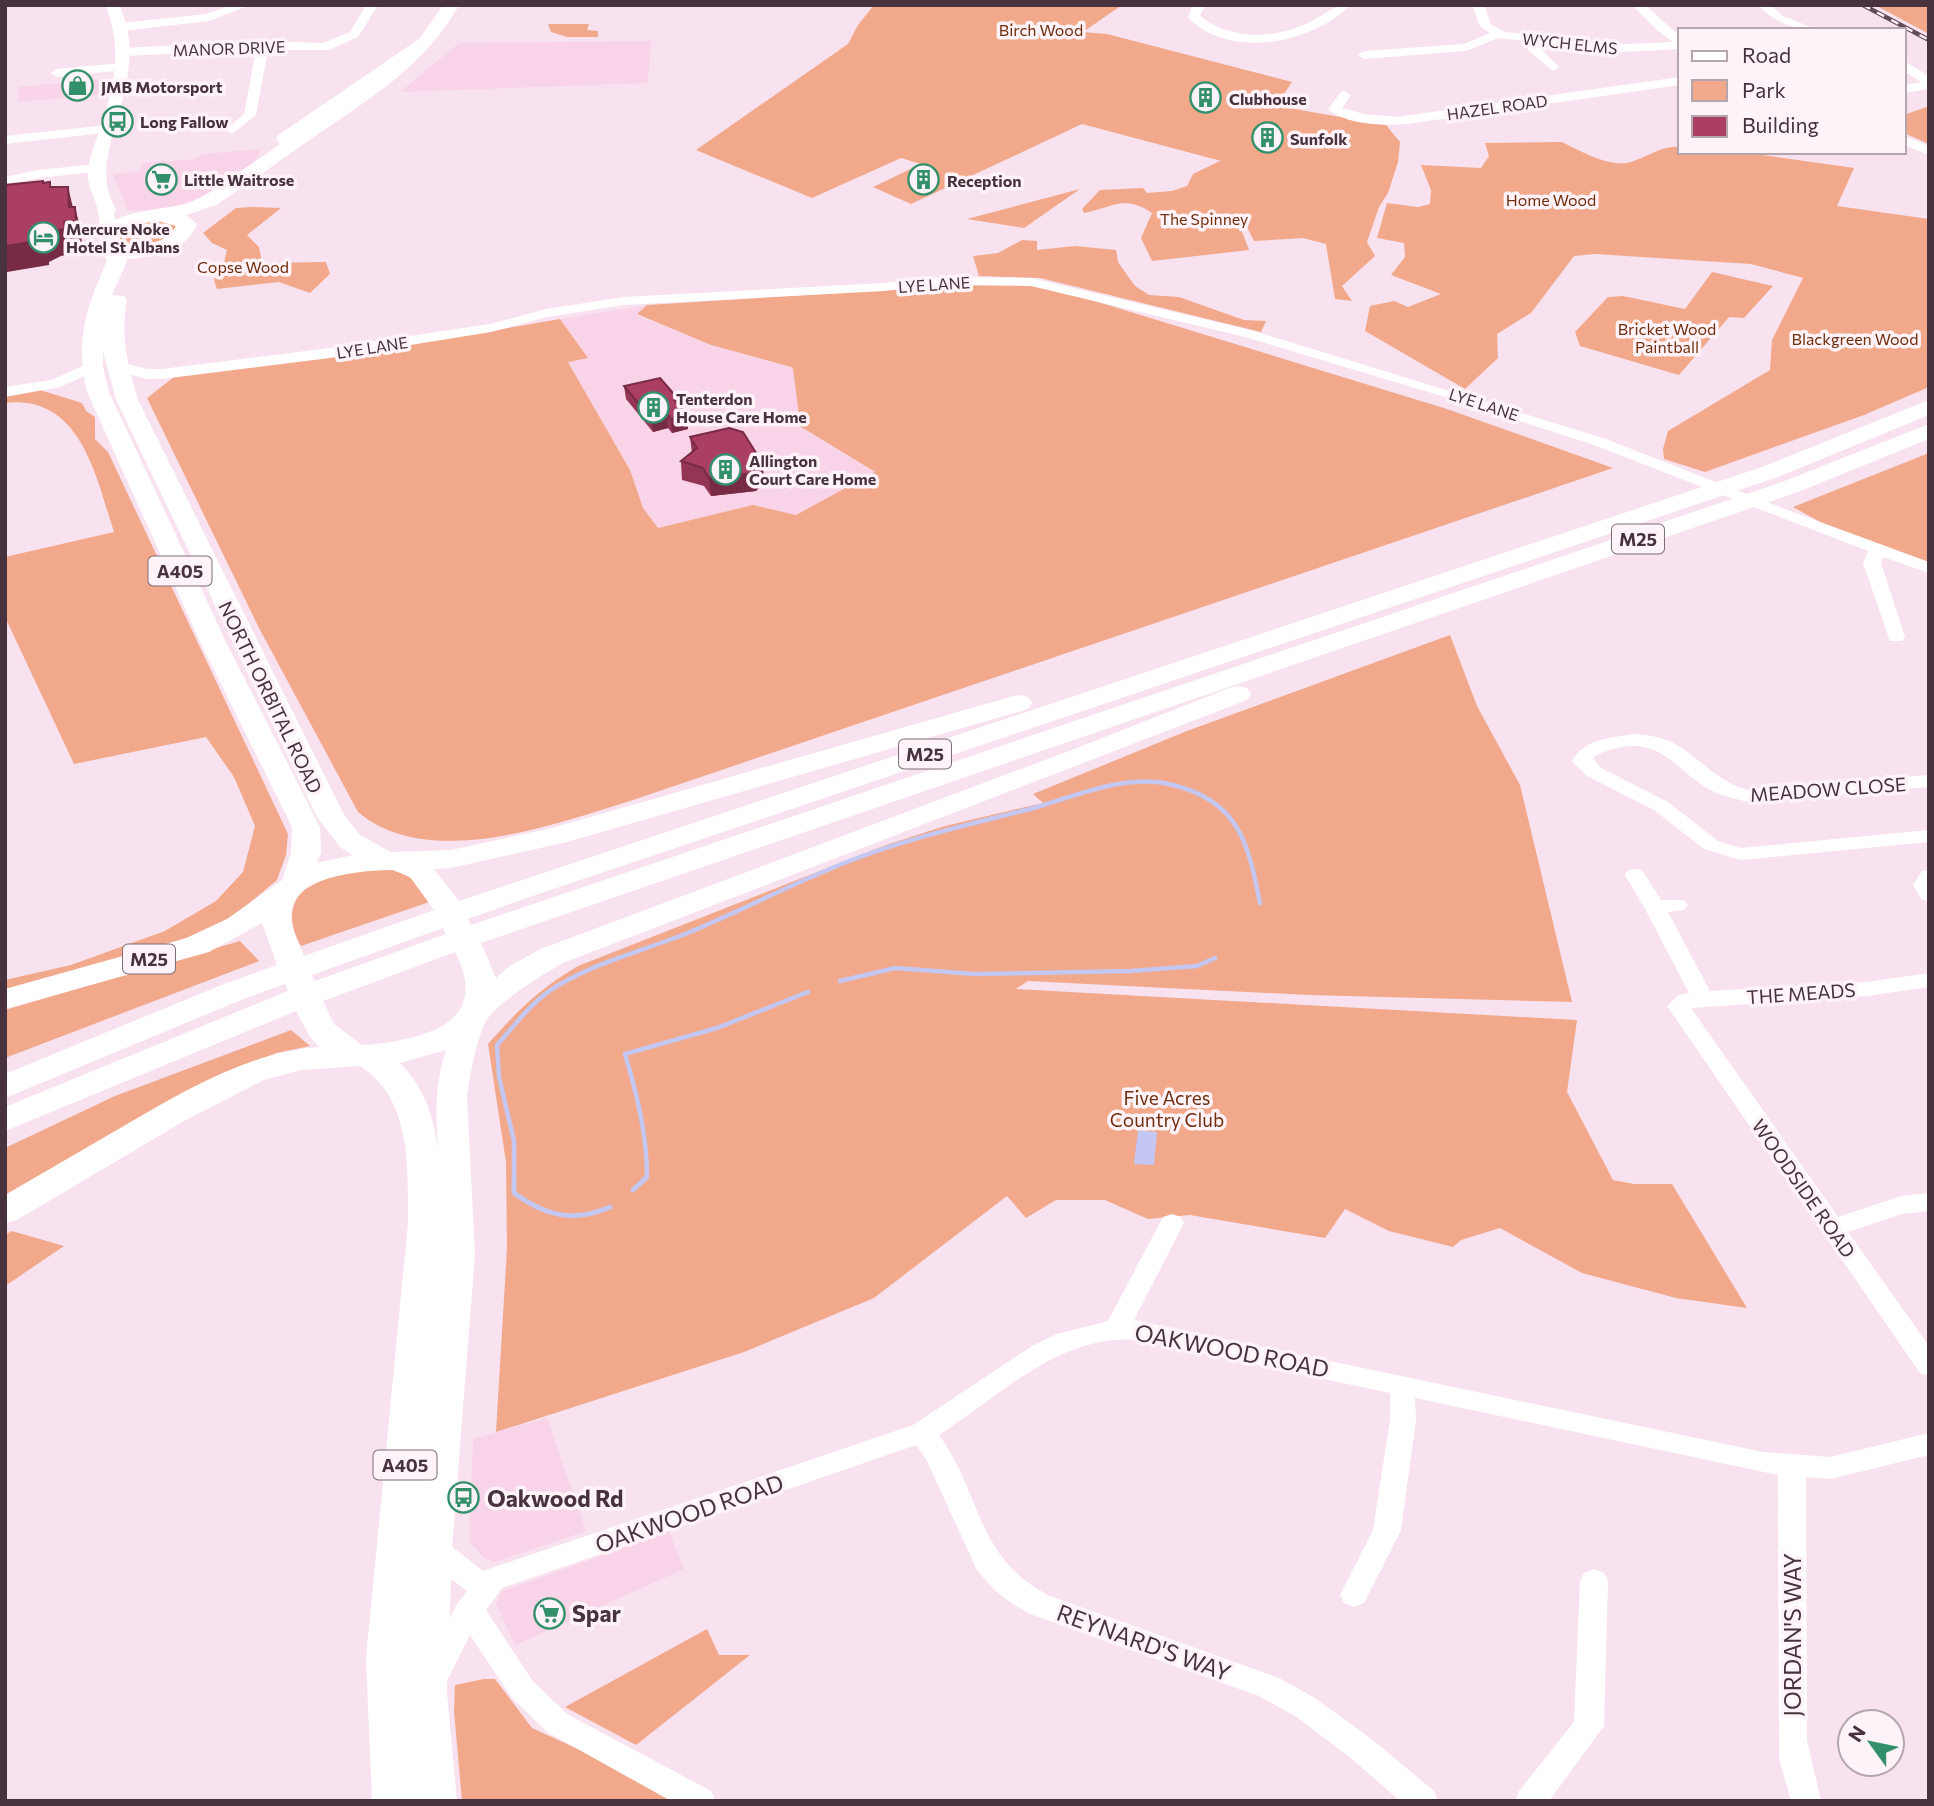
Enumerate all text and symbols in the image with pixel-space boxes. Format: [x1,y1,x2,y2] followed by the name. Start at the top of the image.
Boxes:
[999,20,1083,39] park label: Birch Wood
[1678,28,1906,154] legend
[1522,29,1618,57] street label: WYCH ELMS
[172,37,286,59] street label: MANOR DRIVE
[1742,42,1791,67] text: Road
[61,69,95,103] shop icon: JMB Motorsport
[101,77,223,96] place label: JMB Motorsport
[1742,77,1786,102] text: Park
[1189,81,1223,115] building icon: Clubhouse
[1229,89,1307,108] place label: Clubhouse
[1445,91,1549,123] street label: HAZEL ROAD
[100,104,134,138] bus stop icon: Long Fallow
[140,112,229,131] place label: Long Fallow
[1742,112,1819,137] text: Building
[1250,121,1284,155] building icon: Sunfolk
[1290,129,1348,148] place label: Sunfolk
[144,162,178,196] supermarket icon: Little Waitrose
[907,163,941,197] building icon: Reception
[184,170,294,189] place label: Little Waitrose
[947,171,1022,190] place label: Reception
[1506,190,1596,209] park label: Home Wood
[1160,209,1248,228] park label: The Spinney
[66,219,180,256] place label: Mercure Noke Hotel St Albans
[26,220,60,254] hotel icon: Mercure Noke Hotel St Albans
[197,257,289,276] park label: Copse Wood
[897,272,971,296] street label: LYE LANE
[1618,319,1716,356] park label: Bricket Wood Paintball
[1792,329,1918,348] park label: Blackgreen Wood
[335,332,409,362] street label: LYE LANE
[1447,384,1521,424] street label: LYE LANE
[676,389,807,426] place label: Tenterdon House Care Home
[636,390,670,424] building icon: Tenterdon House Care Home
[749,451,876,488] place label: Allington Court Care Home
[709,452,743,486] building icon: Allington Court Care Home
[1612,524,1664,554] road number: M25
[148,556,212,586] road number: A405
[214,597,328,797] street label: NORTH ORBITAL ROAD
[899,740,951,768] road number: M25
[1749,772,1907,806] street label: MEADOW CLOSE
[123,944,175,974] road number: M25
[1746,978,1856,1008] street label: THE MEADS
[1110,1086,1224,1131] park label: Five Acres Country Club
[1748,1114,1860,1262] street label: WOODSIDE ROAD
[1133,1317,1331,1383] street label: OAKWOOD ROAD
[374,1450,436,1480] road number: A405
[591,1468,787,1558] street label: OAKWOOD ROAD
[447,1481,481,1515] bus stop icon: Oakwood Rd
[487,1484,624,1512] place label: Oakwood Rd
[1778,1553,1806,1717] street label: JORDAN'S WAY
[532,1596,566,1630] supermarket icon: Spar
[1053,1598,1235,1686] street label: REYNARD'S WAY
[572,1599,622,1627] place label: Spar
[1836,1708,1906,1778] north arrow
[1843,1721,1870,1746] text: N

